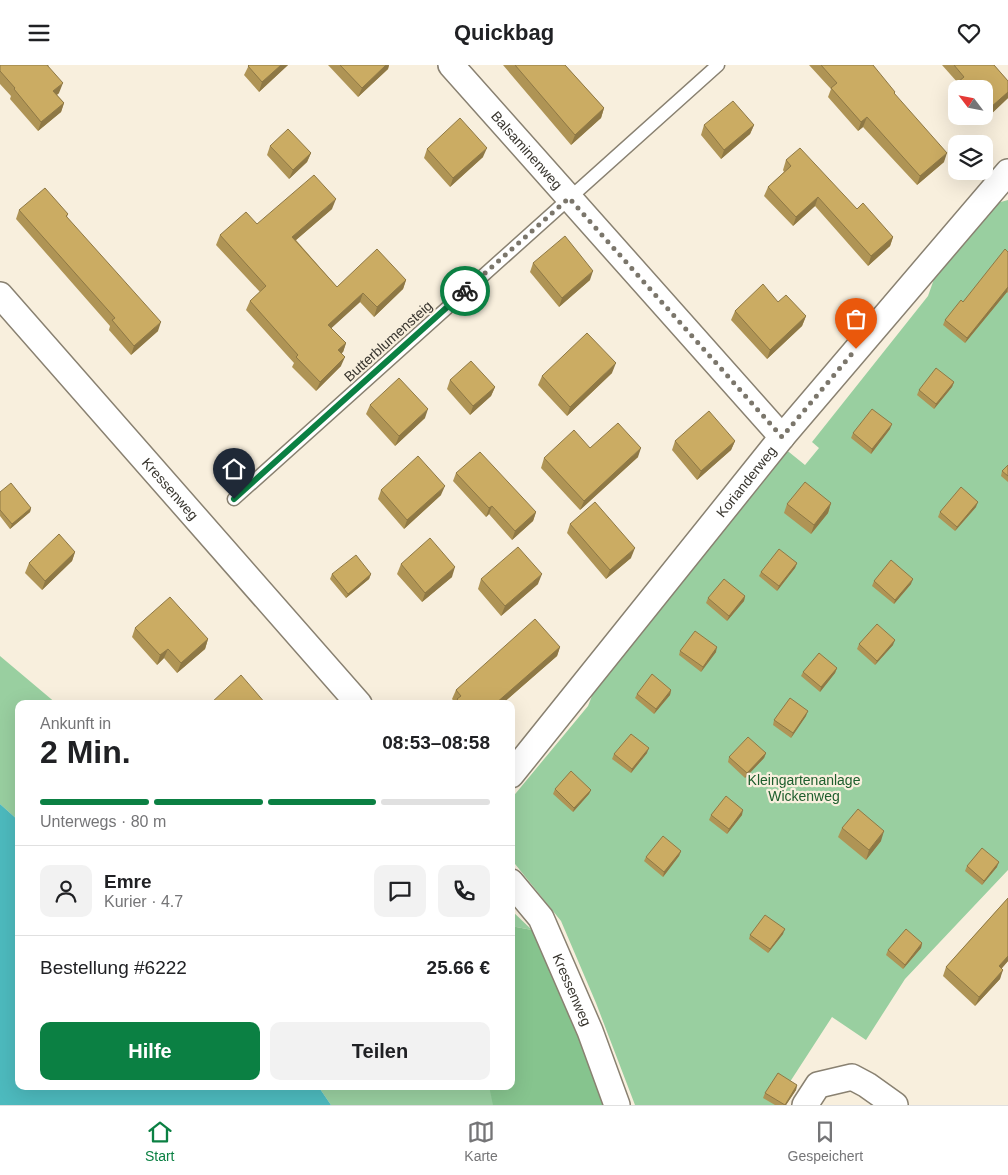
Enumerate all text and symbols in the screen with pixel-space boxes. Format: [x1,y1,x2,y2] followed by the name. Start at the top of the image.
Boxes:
[25,19,53,47] icon: menu
[955,19,983,47] icon: heart
[454,20,554,45] text: Quickbag
[948,80,992,125] north arrow
[948,80,993,180] map controls
[488,108,566,192] street label: Balsaminenweg
[948,135,993,180] button: layers
[440,266,490,316] courier
[451,277,479,305] icon: bike
[341,297,435,385] street label: Butterblumensteig
[835,298,877,349] pin
[842,305,870,333] icon: bag
[713,443,780,520] street label: Korianderweg
[213,448,255,499] pin
[139,455,202,523] street label: Kressenweg
[220,455,248,483] icon: home
[40,715,111,732] text: Ankunft in
[382,732,490,753] text: 08:53–08:58
[40,734,131,770] text: 2 Min.
[748,772,861,804] park label: Kleingartenanlage Wickenweg
[40,813,166,830] text: Unterwegs · 80 m
[40,865,92,917] button: person
[374,865,426,917] button: chat
[438,865,490,917] button: phone
[104,871,152,892] text: Emre
[104,893,183,910] text: Kurier · 4.7
[549,951,595,1028] street label: Kressenweg
[40,957,187,978] text: Bestellung #6222
[427,957,490,978] text: 25.66 €
[40,1022,260,1080] button: Hilfe
[270,1022,490,1080] button: Teilen
[145,1118,174,1164] tab: Start
[464,1118,498,1164] tab: Karte
[788,1118,863,1164] tab: Gespeichert

